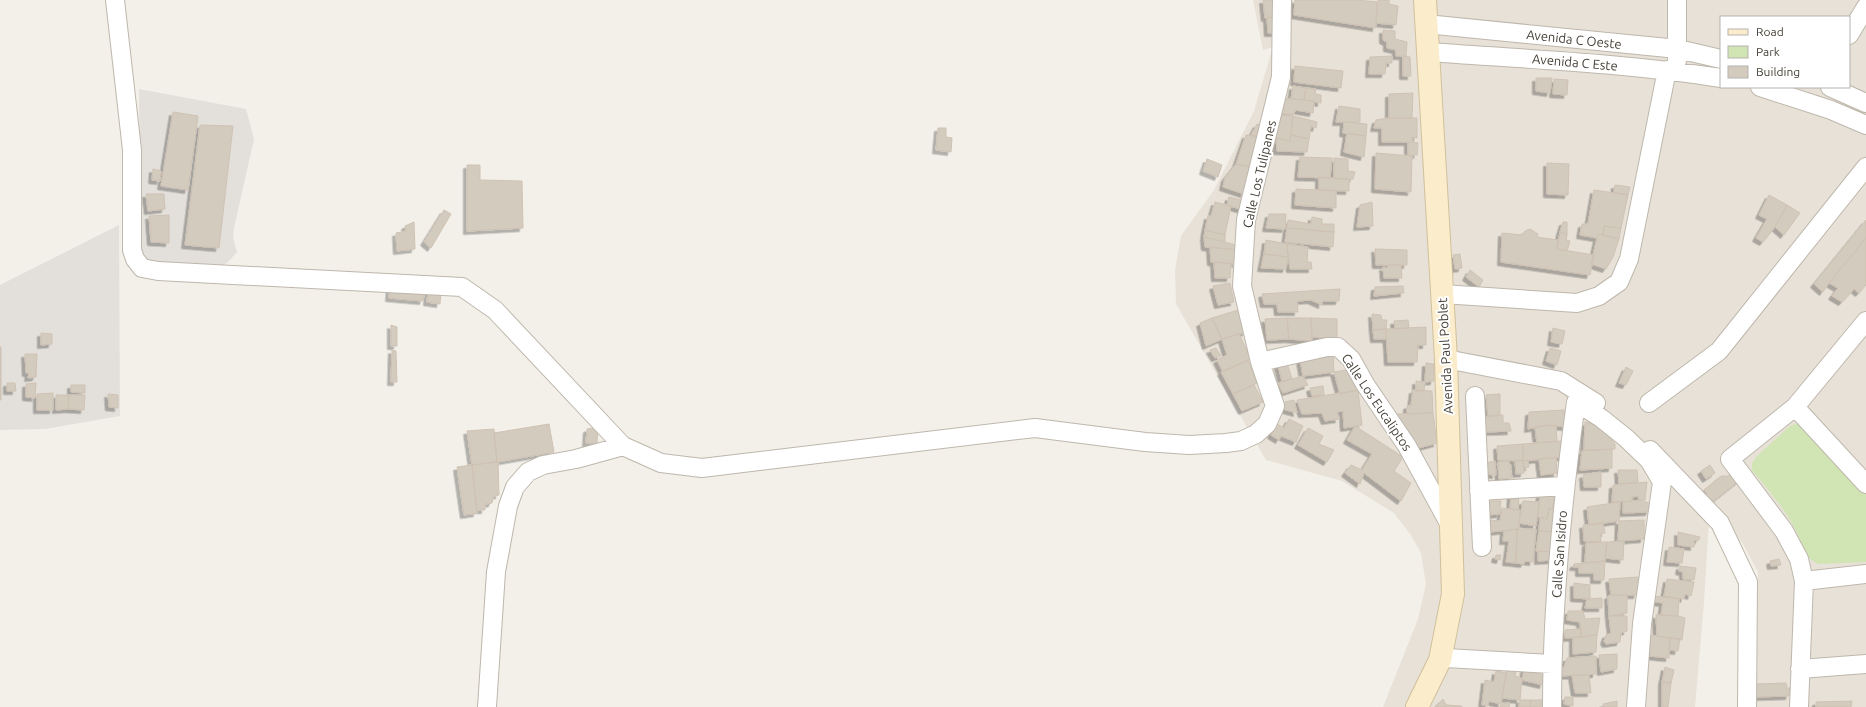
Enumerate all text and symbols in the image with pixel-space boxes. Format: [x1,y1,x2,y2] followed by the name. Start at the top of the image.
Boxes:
[1720,16,1850,88] legend
[1756,25,1784,38] text: Road
[1526,27,1622,51] street label: Avenida C Oeste
[1756,45,1780,58] text: Park
[1532,51,1618,73] street label: Avenida C Este
[1756,65,1800,78] text: Building
[1240,119,1278,229] street label: Calle Los Tulipanes
[1435,298,1455,414] street label: Avenida Paul Poblet
[1339,351,1415,454] street label: Calle Los Eucaliptos
[1549,510,1569,598] street label: Calle San Isidro

